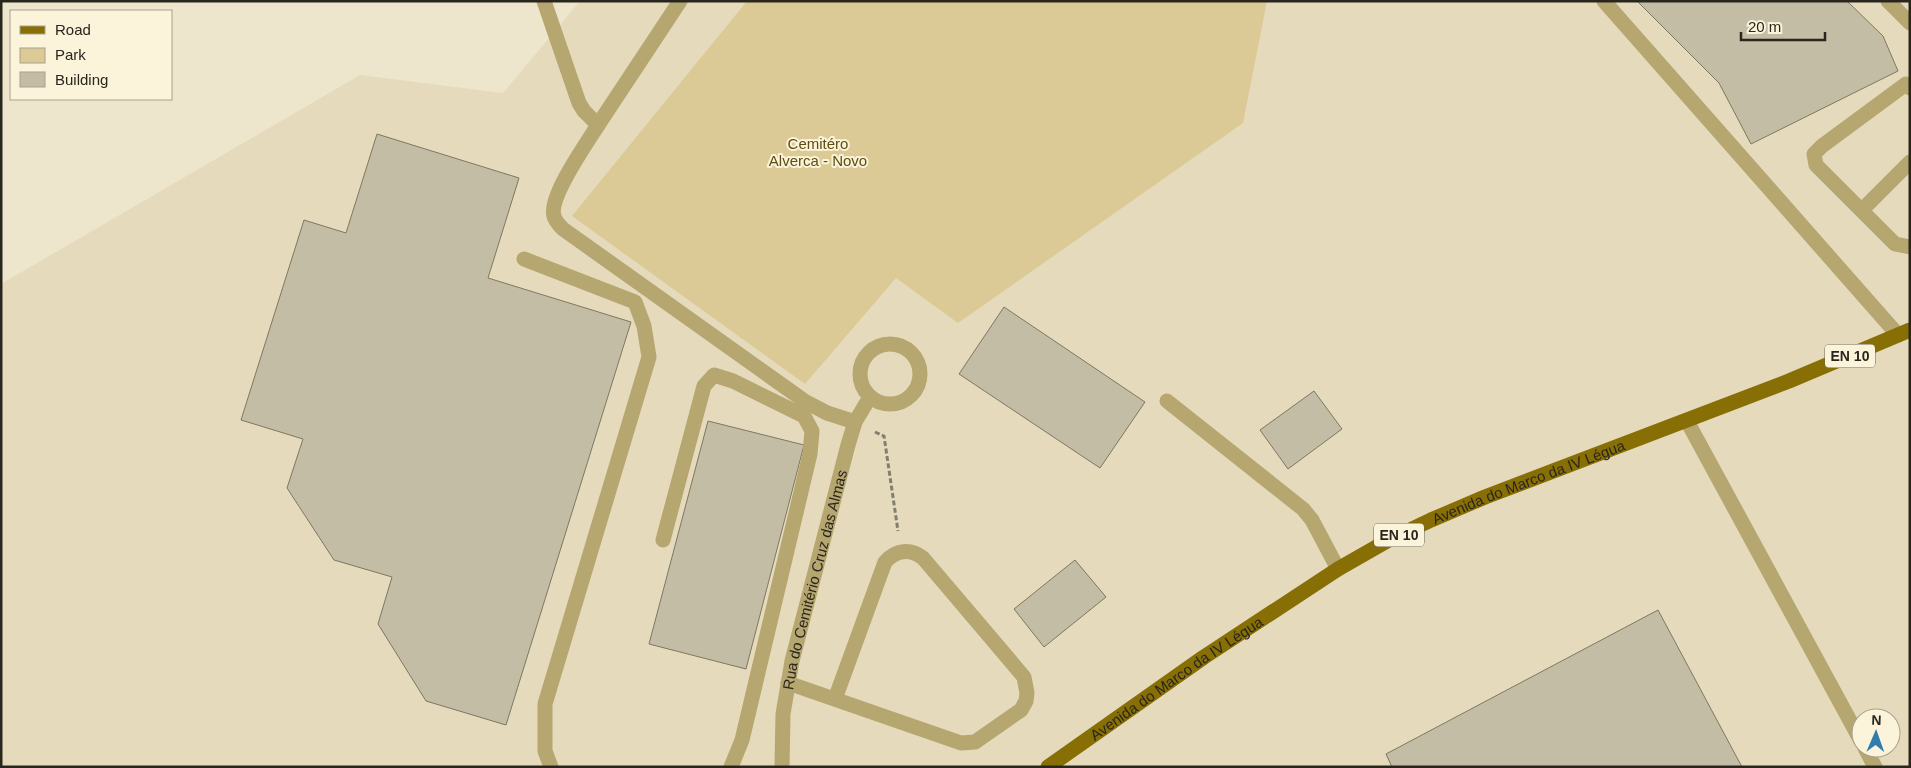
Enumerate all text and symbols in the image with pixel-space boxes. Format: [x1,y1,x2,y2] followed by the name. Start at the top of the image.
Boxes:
[10,10,172,100] legend
[1741,10,1825,42] scale bar
[1748,18,1781,35] text: 20 m
[55,21,91,38] text: Road
[55,46,86,63] text: Park
[55,71,108,88] text: Building
[769,135,867,169] park label: Cemitéro Alverca - Novo
[1825,344,1875,368] road number: EN 10
[1429,436,1628,527] street label: Avenida do Marco da IV Légua
[779,468,850,691] street label: Rua do Cemitério Cruz das Almas
[1374,524,1424,546] road number: EN 10
[1087,612,1266,743] street label: Avenida do Marco da IV Légua
[1851,708,1901,758] north arrow
[1871,712,1882,728] text: N

